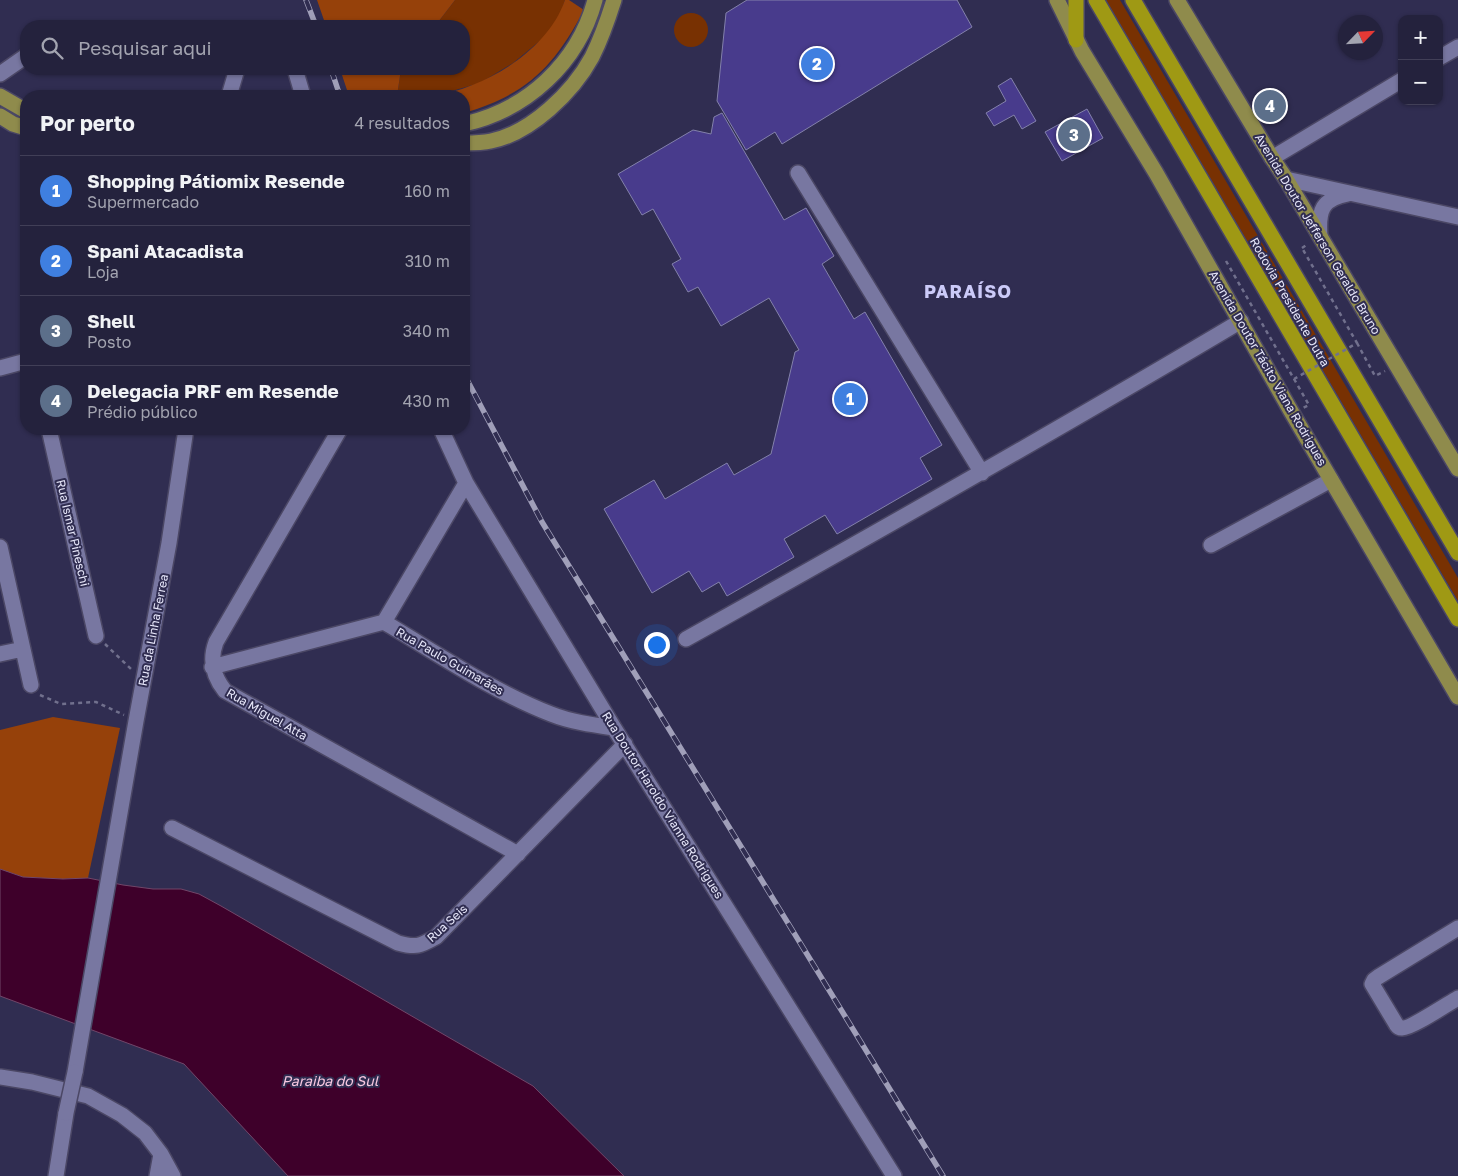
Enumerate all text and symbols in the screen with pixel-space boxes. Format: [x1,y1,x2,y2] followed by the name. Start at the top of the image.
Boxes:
[1338,15,1383,60] north arrow
[1398,15,1443,105] map controls
[1398,15,1443,60] button: +
[20,20,470,75] search box
[38,34,66,62] icon: search
[78,36,212,59] text: Pesquisar aqui
[801,45,833,83] pin: 2
[1398,60,1443,105] button: −
[1254,87,1286,125] pin: 4
[40,110,135,136] text: Por perto
[355,113,450,133] text: 4 resultados
[1058,116,1090,154] pin: 3
[1252,131,1384,337] street label: Avenida Doutor Jefferson Geraldo Bruno
[87,169,345,192] text: Shopping Pátiomix Resende
[52,181,60,201] text: 1
[404,181,450,201] text: 160 m
[87,192,199,212] text: Supermercado
[1247,235,1333,369] street label: Rodovia Presidente Dutra
[87,239,243,262] text: Spani Atacadista
[51,251,61,271] text: 2
[405,251,450,271] text: 310 m
[87,262,119,282] text: Loja
[1206,268,1330,468] street label: Avenida Doutor Tácito Viana Rodrigues
[924,280,1012,302] district label: PARAÍSO
[87,309,135,332] text: Shell
[51,321,61,341] text: 3
[403,321,450,341] text: 340 m
[87,332,131,352] text: Posto
[87,379,339,402] text: Delegacia PRF em Resende
[834,380,866,418] pin: 1
[51,391,61,411] text: 4
[403,391,450,411] text: 430 m
[87,402,198,422] text: Prédio público
[53,478,93,588] street label: Rua Ismar Pineschi
[135,573,171,687] street label: Rua da Linha Ferrea
[394,624,506,698] street label: Rua Paulo Guimarães
[644,632,670,658] your location
[224,685,310,743] street label: Rua Miguel Atta
[599,709,727,901] street label: Rua Doutor Haroldo Vianna Rodrigues
[424,901,470,945] street label: Rua Seis
[282,1072,379,1089] water label: Paraiba do Sul

